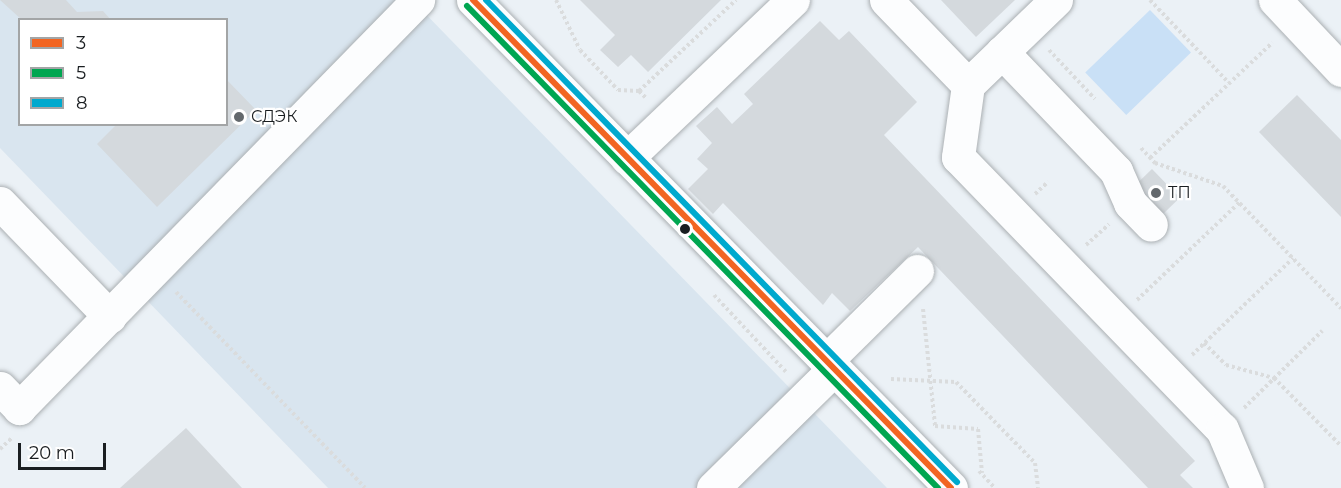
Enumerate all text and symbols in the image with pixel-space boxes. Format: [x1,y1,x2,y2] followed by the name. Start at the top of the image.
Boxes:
[18,18,228,126] legend
[76,32,86,54] text: 3
[76,62,86,84] text: 5
[76,92,87,114] text: 8
[251,107,297,127] place label: СДЭК
[232,110,246,124] marker: СДЭК
[1168,183,1191,203] place label: ТП
[1149,186,1163,200] marker: ТП
[679,223,691,235] unlabelled marker
[21,431,110,469] scale bar
[29,442,75,464] text: 20 m

